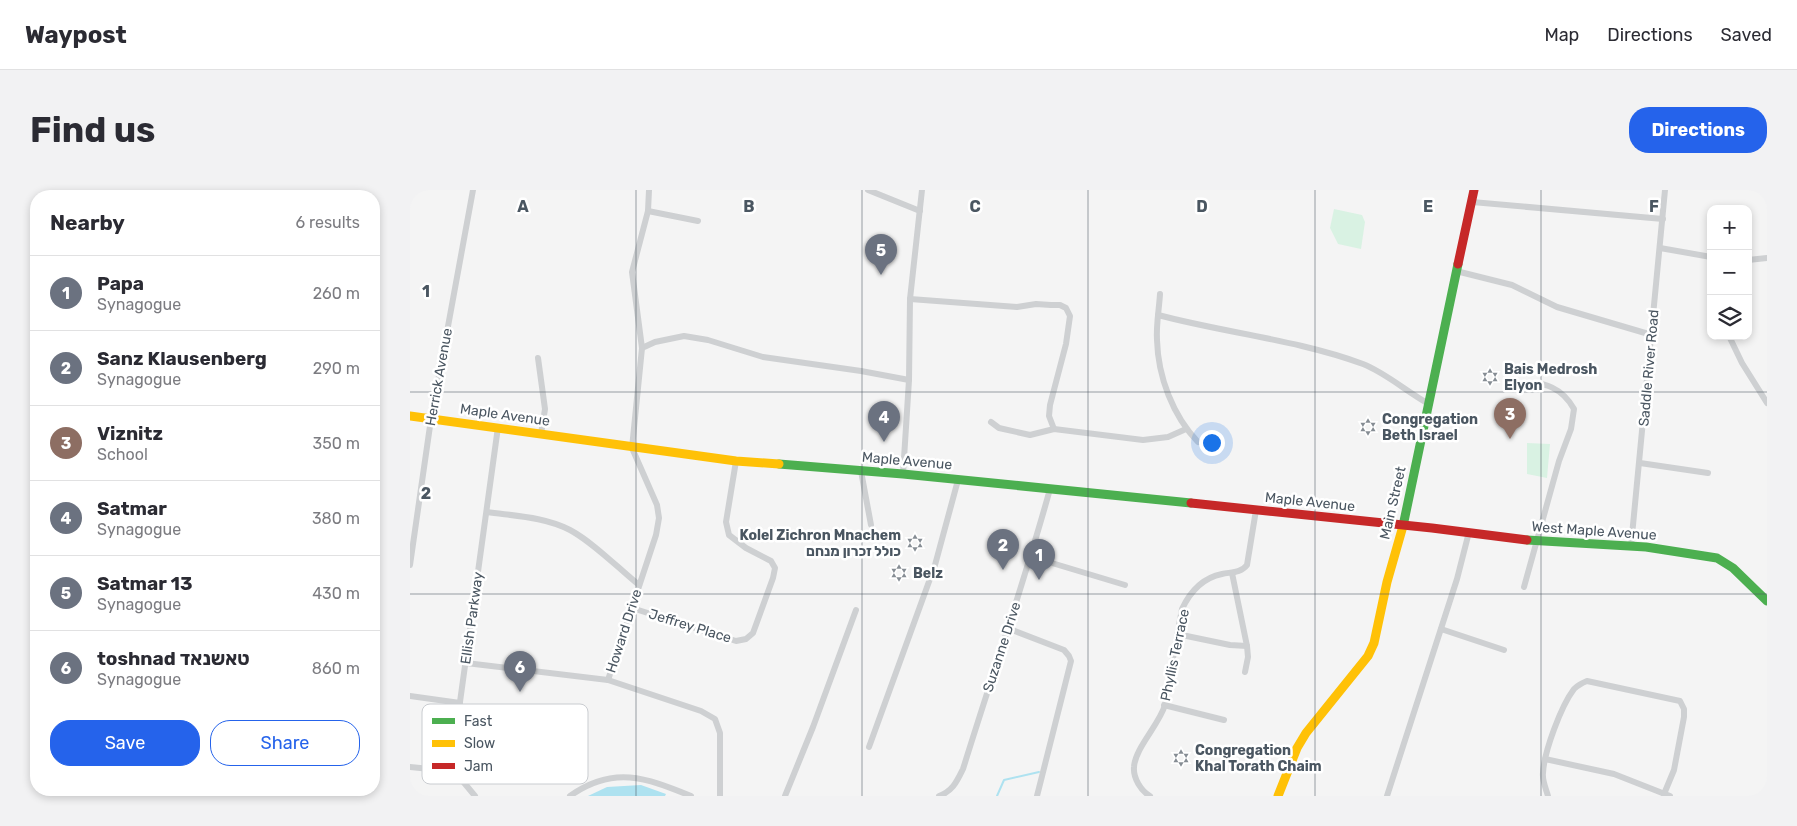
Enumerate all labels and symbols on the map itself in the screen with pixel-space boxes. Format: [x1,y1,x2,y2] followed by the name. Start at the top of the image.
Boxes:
[517,197,529,216] text: A
[743,197,755,216] text: B
[969,197,981,216] text: C
[1196,197,1208,216] text: D
[1423,197,1433,216] text: E
[1649,197,1659,216] text: F
[865,234,897,275] pin: 5
[422,282,430,301] text: 1
[1635,309,1663,427] street label: Saddle River Road
[422,327,456,427] street label: Herrick Avenue
[1504,361,1597,394] place label: Bais Medrosh Elyon
[1480,367,1500,387] synagogue icon: Bais Medrosh Elyon
[1494,398,1526,439] pin: 3
[459,400,551,430] street label: Maple Avenue
[868,401,900,442] pin: 4
[1382,411,1478,444] place label: Congregation Beth Israel
[1358,417,1378,437] synagogue icon: Congregation Beth Israel
[1199,430,1225,456] your location
[861,449,953,473] street label: Maple Avenue
[1376,464,1410,541] street label: Main Street
[421,484,431,503] text: 2
[1264,489,1356,515] street label: Maple Avenue
[1531,518,1657,544] street label: West Maple Avenue
[740,527,901,560] place label: Kolel Zichron Mnachem כולל זכרון מנחם
[987,529,1019,570] pin: 2
[905,533,925,553] synagogue icon: Kolel Zichron Mnachem כולל זכרון מנחם
[1023,539,1055,580] pin: 1
[889,563,909,583] synagogue icon: Belz
[913,565,943,582] place label: Belz
[457,570,487,665] street label: Ellish Parkway
[602,587,646,675] street label: Howard Drive
[979,600,1025,694] street label: Suzanne Drive
[647,605,734,647] street label: Jeffrey Place
[1157,607,1193,703] street label: Phyllis Terrace
[504,651,536,692] pin: 6
[422,704,588,784] legend
[464,713,493,730] text: Fast
[464,735,495,752] text: Slow
[1195,742,1322,775] place label: Congregation Khal Torath Chaim
[1171,748,1191,768] synagogue icon: Congregation Khal Torath Chaim
[464,758,493,775] text: Jam

